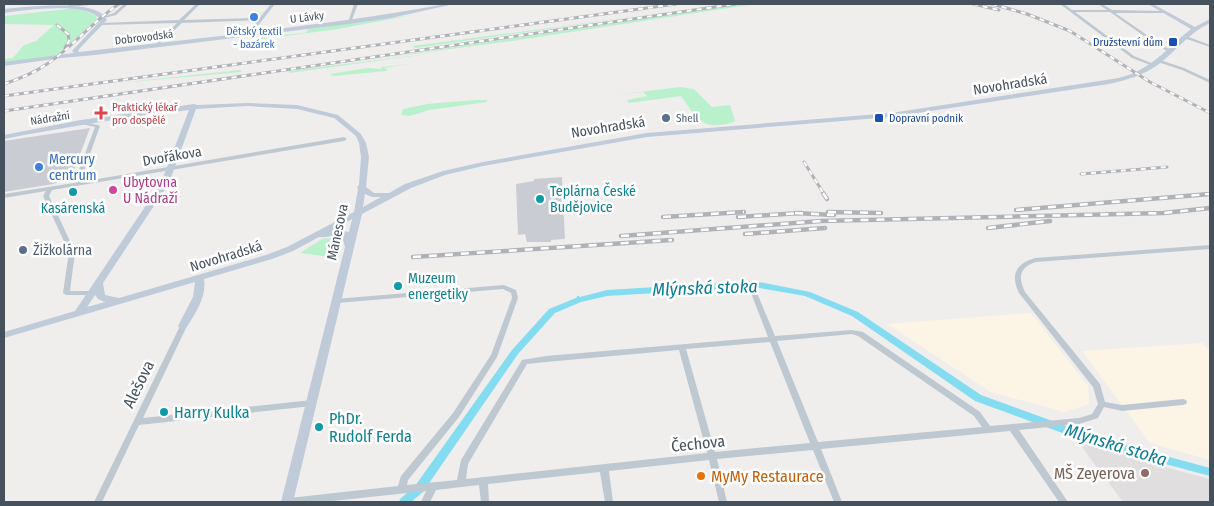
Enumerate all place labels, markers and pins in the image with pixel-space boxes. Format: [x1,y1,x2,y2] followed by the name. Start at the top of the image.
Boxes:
[248,11,260,23] marker: Dětský textil - bazárek
[226,25,282,51] place label: Dětský textil - bazárek
[1093,36,1163,49] place label: Družstevní dům
[1167,36,1179,48] marker: Družstevní dům
[112,101,178,127] place label: Praktický lékař pro dospělé
[94,106,108,120] marker: Praktický lékař pro dospělé
[660,112,672,124] marker: Shell
[676,112,699,125] place label: Shell
[873,112,885,124] marker: Dopravní podnik
[889,112,964,125] place label: Dopravní podnik
[49,151,97,184] place label: Mercury centrum
[33,161,45,173] marker: Mercury centrum
[123,174,178,207] place label: Ubytovna U Nádraží
[550,182,636,216] place label: Teplárna České Budějovice
[107,184,119,196] marker: Ubytovna U Nádraží
[67,186,79,198] marker: Kasárenská
[534,193,546,205] marker: Teplárna České Budějovice
[41,200,106,217] place label: Kasárenská
[33,241,92,259] place label: Žižkolárna
[17,244,29,256] marker: Žižkolárna
[408,270,469,303] place label: Muzeum energetiky
[392,280,404,292] marker: Muzeum energetiky
[174,403,250,422] place label: Harry Kulka
[158,406,170,418] marker: Harry Kulka
[329,409,412,446] place label: PhDr. Rudolf Ferda
[313,421,325,433] marker: PhDr. Rudolf Ferda
[1054,463,1135,483] place label: MŠ Zeyerova
[711,467,824,486] place label: MyMy Restaurace
[1139,467,1151,479] marker: MŠ Zeyerova
[695,470,707,482] marker: MyMy Restaurace

